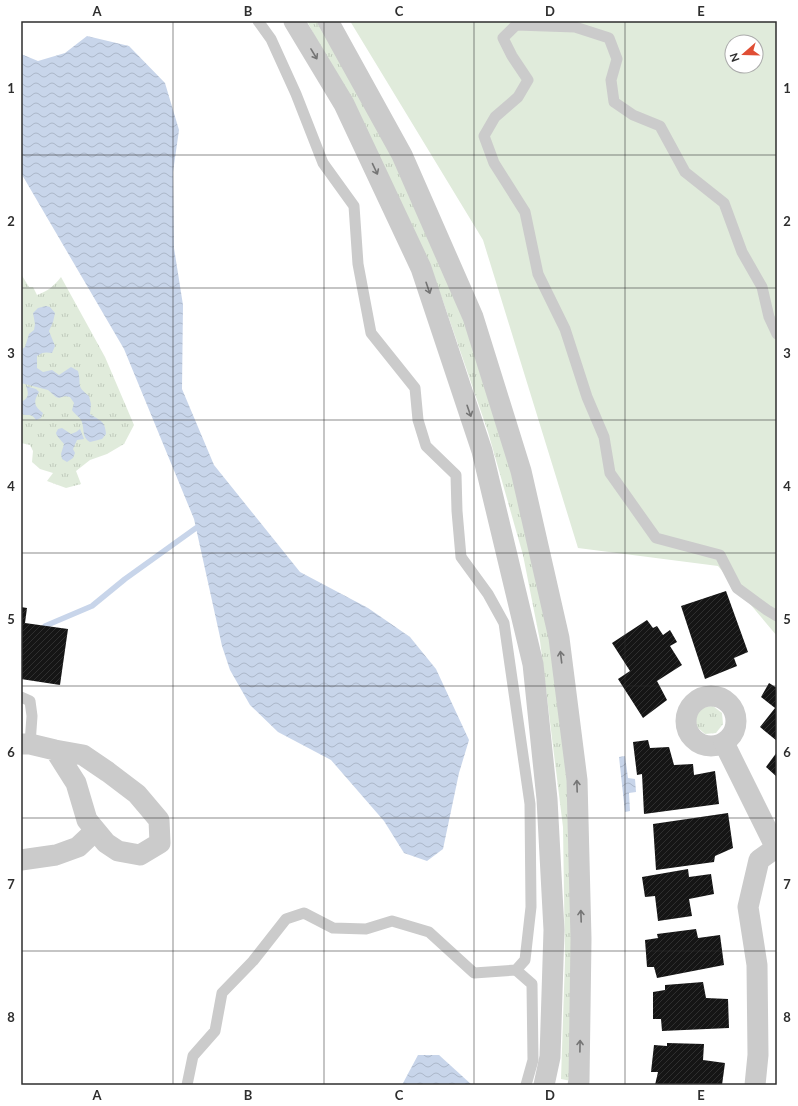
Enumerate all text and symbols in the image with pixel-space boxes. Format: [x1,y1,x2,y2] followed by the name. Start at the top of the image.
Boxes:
[91,3,102,19] text: A
[244,3,253,19] text: B
[395,3,404,19] text: C
[545,3,555,19] text: D
[697,3,705,19] text: E
[724,34,764,74] north arrow
[311,48,319,60] one-way arrow
[727,51,742,64] text: N
[7,80,15,96] text: 1
[783,80,791,96] text: 1
[372,163,379,175] one-way arrow
[7,213,15,229] text: 2
[783,213,791,229] text: 2
[424,282,432,294] one-way arrow
[7,345,15,361] text: 3
[783,345,791,361] text: 3
[466,405,473,418] one-way arrow
[7,478,15,494] text: 4
[783,478,791,494] text: 4
[7,611,15,627] text: 5
[783,611,791,627] text: 5
[557,651,565,664] one-way arrow
[7,744,15,760] text: 6
[783,744,791,760] text: 6
[573,780,581,793] one-way arrow
[7,876,15,892] text: 7
[783,876,791,892] text: 7
[577,910,584,923] one-way arrow
[7,1009,15,1025] text: 8
[783,1009,791,1025] text: 8
[576,1040,584,1053] one-way arrow
[91,1087,102,1103] text: A
[244,1087,253,1103] text: B
[395,1087,404,1103] text: C
[545,1087,555,1103] text: D
[697,1087,705,1103] text: E

